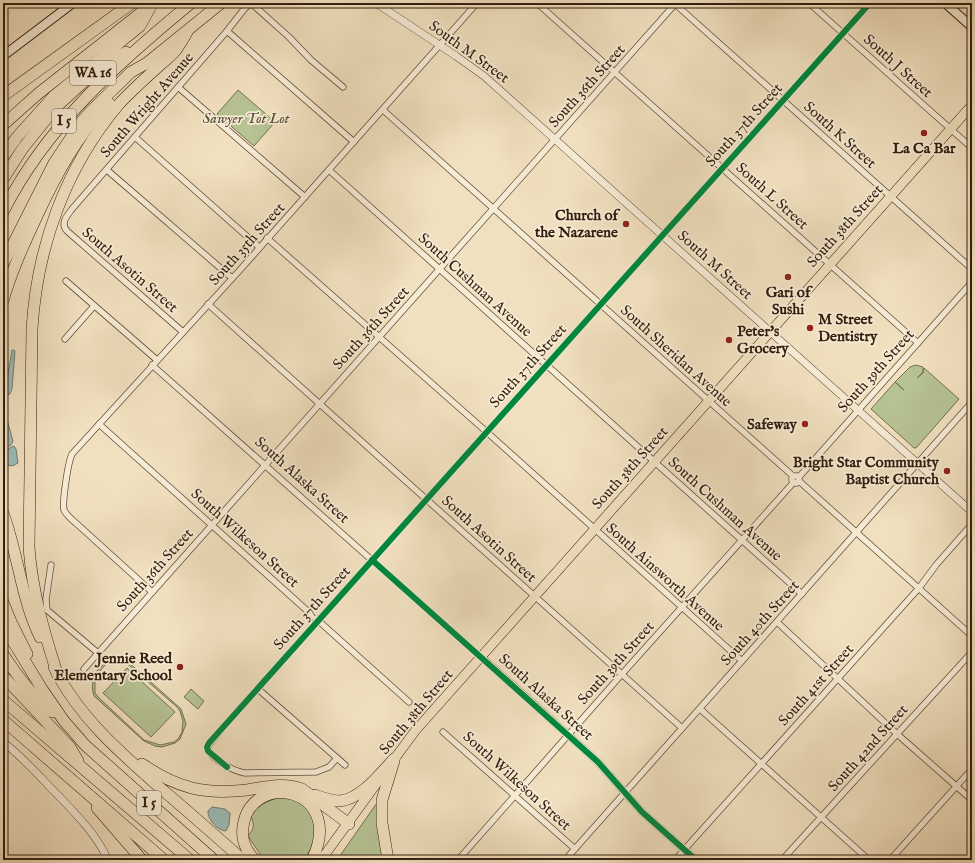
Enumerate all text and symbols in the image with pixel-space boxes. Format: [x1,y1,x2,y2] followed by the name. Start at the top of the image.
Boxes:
[425,17,513,87] street label: South M Street
[859,30,937,102] street label: South J Street
[545,40,629,132] street label: South 36th Street
[96,48,198,162] street label: South Wright Avenue
[70,61,116,85] road number: WA 16
[701,79,787,171] street label: South 37th Street
[800,97,880,173] street label: South K Street
[52,109,76,133] road number: I 5
[203,109,291,128] park label: Sawyer Tot Lot
[919,128,929,138] marker: La Ca Bar
[893,139,956,158] place label: La Ca Bar
[732,158,812,234] street label: South L Street
[803,181,887,271] street label: South 38th Street
[205,199,289,289] street label: South 35th Street
[534,206,621,242] place label: Church of the Nazarene
[621,219,631,229] marker: Church of the Nazarene
[78,223,182,317] street label: South Asotin Street
[674,226,756,304] street label: South M Street
[414,229,536,341] street label: South Cushman Avenue
[783,272,793,282] marker: Gari of Sushi
[329,282,413,374] street label: South 36th Street
[766,283,813,319] place label: Gari of Sushi
[616,301,736,411] street label: South Sheridan Avenue
[818,310,878,346] place label: M Street Dentistry
[485,320,571,412] street label: South 37th Street
[737,322,789,358] place label: Peter's Grocery
[805,323,815,333] marker: M Street Dentistry
[834,325,918,417] street label: South 39th Street
[724,335,734,345] marker: Peter's Grocery
[747,415,798,434] place label: Safeway
[800,419,810,429] marker: Safeway
[588,423,672,513] street label: South 38th Street
[251,432,353,528] street label: South Alaska Street
[664,453,786,565] street label: South Cushman Avenue
[793,453,940,489] place label: Bright Star Community Baptist Church
[942,466,952,476] marker: Bright Star Community Baptist Church
[187,484,303,592] street label: South Wilkeson Street
[438,491,540,587] street label: South Asotin Street
[602,519,728,635] street label: South Ainsworth Avenue
[113,524,197,616] street label: South 36th Street
[269,562,355,654] street label: South 37th Street
[717,576,803,670] street label: South 40th Street
[574,617,658,709] street label: South 39th Street
[774,640,858,730] street label: South 41st Street
[54,649,173,685] place label: Jennie Reed Elementary School
[495,649,597,745] street label: South Alaska Street
[175,662,185,672] marker: Jennie Reed Elementary School
[375,666,457,758] street label: South 38th Street
[824,700,912,796] street label: South 42nd Street
[459,727,575,835] street label: South Wilkeson Street
[137,791,161,815] road number: I 5

